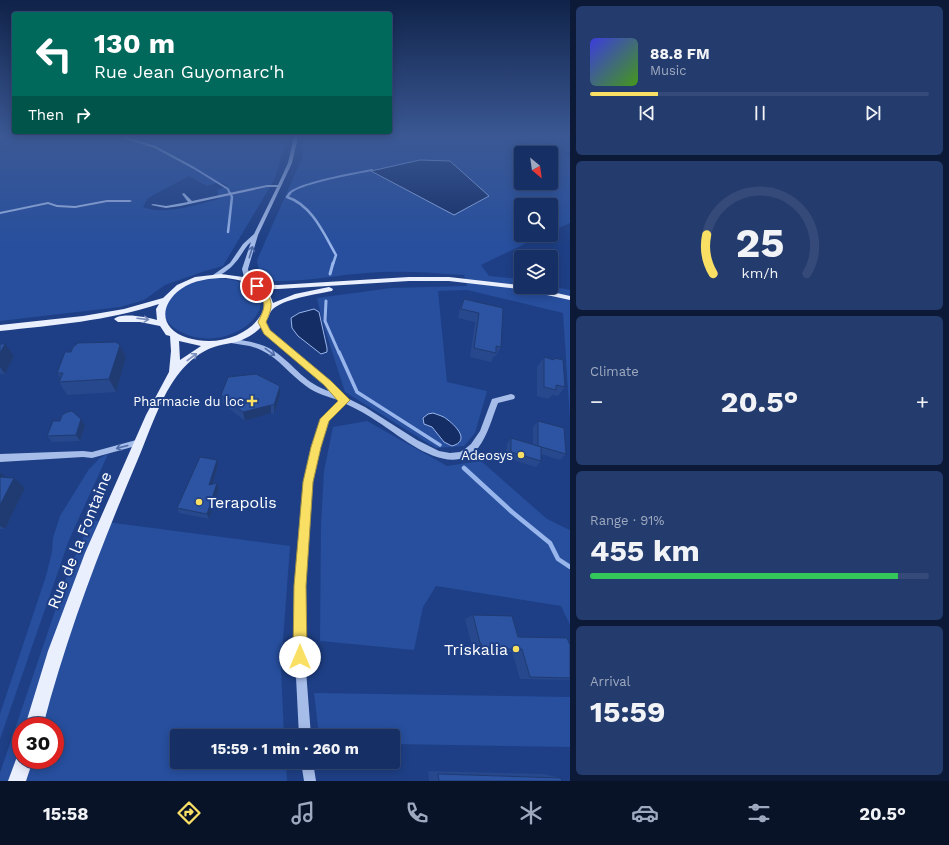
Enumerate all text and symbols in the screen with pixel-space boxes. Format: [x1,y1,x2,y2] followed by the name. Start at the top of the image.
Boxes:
[94,27,175,60] text: 130 m
[28,28,80,80] icon: left
[650,45,710,63] text: 88.8 FM
[94,61,285,82] text: Rue Jean Guyomarc'h
[650,63,687,78] text: Music
[636,102,658,124] icon: previous
[749,102,771,124] icon: pause
[862,102,884,124] icon: next
[72,104,94,126] icon: right
[28,106,64,124] text: Then
[514,146,558,190] north arrow
[514,146,558,294] map controls
[514,198,558,242] button: search
[735,217,784,266] text: 25
[248,246,255,259] one-way arrow
[514,250,558,294] button: layers
[741,264,778,280] text: km/h
[240,269,274,303] pin
[246,275,268,297] icon: arrive
[136,315,149,323] one-way arrow
[264,348,275,356] one-way arrow
[186,353,197,361] one-way arrow
[590,364,639,379] text: Climate
[721,384,798,419] text: 20.5°
[590,389,603,414] text: −
[916,389,929,414] text: +
[133,394,244,409] place label: Pharmacie du loc
[247,396,257,406] marker: Pharmacie du loc
[115,443,128,451] one-way arrow
[461,448,513,463] place label: Adeosys
[516,450,526,460] marker: Adeosys
[43,469,116,612] street label: Rue de la Fontaine
[207,493,277,512] place label: Terapolis
[194,497,204,507] marker: Terapolis
[590,513,665,528] text: Range · 91%
[590,533,700,568] text: 455 km
[279,636,321,678] position arrow
[444,640,508,659] place label: Triskalia
[511,644,521,654] marker: Triskalia
[590,674,631,689] text: Arrival
[590,694,665,729] text: 15:59
[12,717,64,769] speed limit sign: 30
[211,740,359,758] text: 15:59 · 1 min · 260 m
[175,799,203,827] icon: directions
[289,799,317,827] icon: music
[403,799,431,827] icon: phone
[517,799,545,827] icon: climate
[631,799,659,827] icon: car
[745,799,773,827] icon: filters
[43,803,89,824] text: 15:58
[859,803,906,824] text: 20.5°

